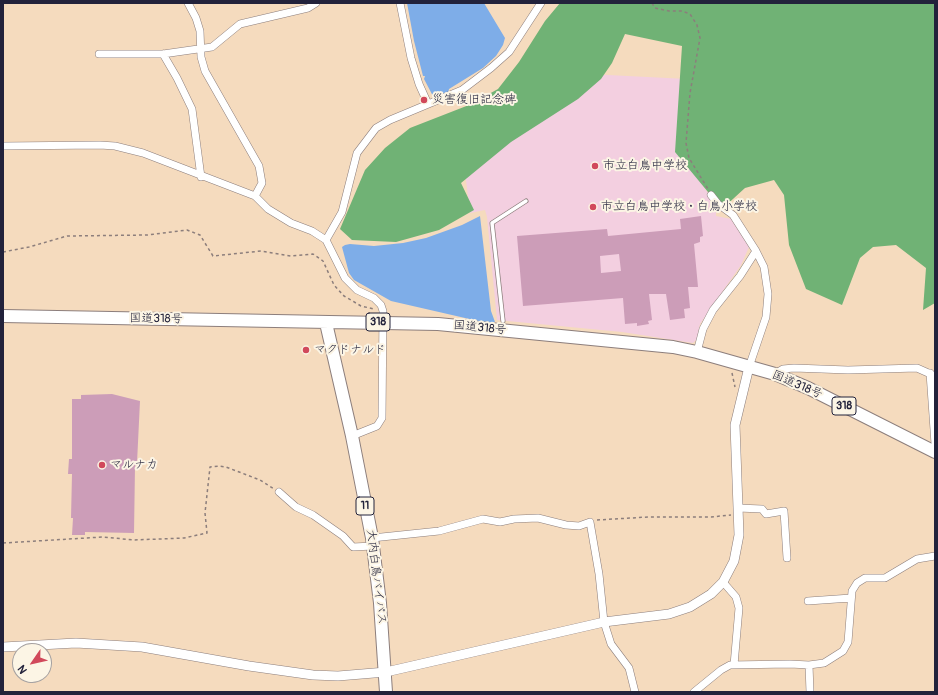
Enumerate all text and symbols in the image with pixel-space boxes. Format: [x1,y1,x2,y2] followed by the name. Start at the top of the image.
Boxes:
[432,93,516,107] place label: 災害復旧記念碑
[419,95,429,105] marker: 災害復旧記念碑
[603,159,687,173] place label: 市立白鳥中学校
[590,161,600,171] marker: 市立白鳥中学校
[601,200,757,214] place label: 市立白鳥中学校・白鳥小学校
[588,202,598,212] marker: 市立白鳥中学校・白鳥小学校
[129,311,183,327] street label: 国道318号
[366,313,390,331] road number: 318
[453,318,507,338] street label: 国道318号
[314,343,386,357] place label: マクドナルド
[301,345,311,355] marker: マクドナルド
[770,368,824,402] street label: 国道318号
[832,397,856,415] road number: 318
[110,458,158,472] place label: マルナカ
[97,460,107,470] marker: マルナカ
[356,497,374,515] road number: 11
[363,528,389,626] street label: 大内白鳥バイパス
[12,643,52,683] north arrow
[15,663,30,676] text: N

